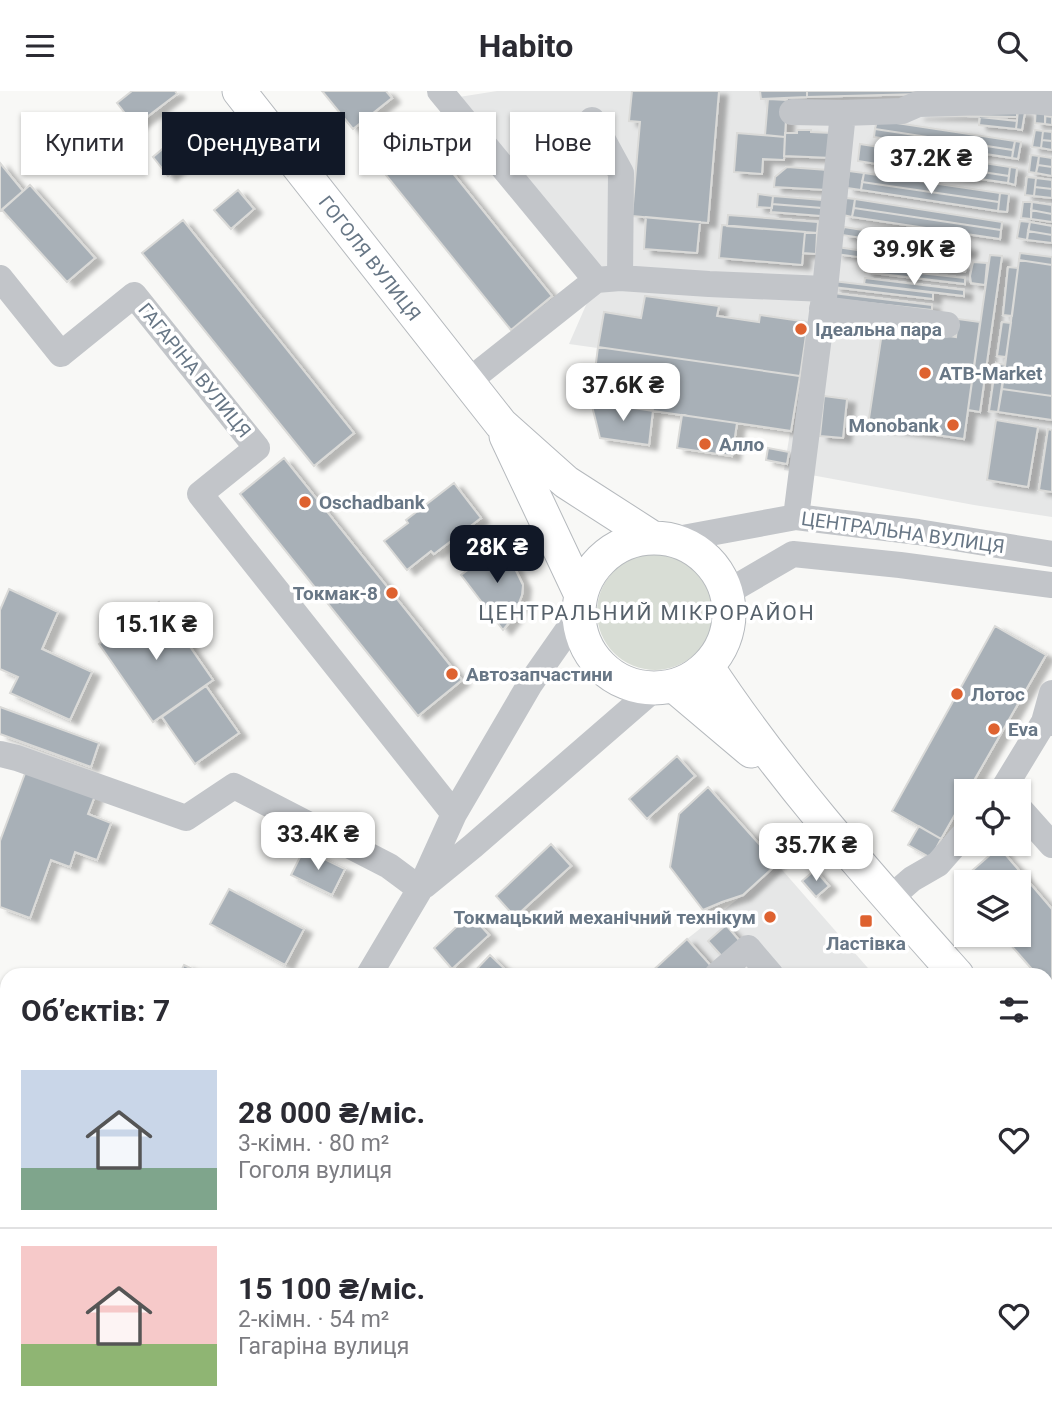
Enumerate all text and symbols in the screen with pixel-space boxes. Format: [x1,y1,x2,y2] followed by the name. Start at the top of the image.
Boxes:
[21,27,59,65] icon: menu
[479,27,573,65] text: Habito
[993,27,1031,65] icon: search
[21,112,148,175] chip: Купити
[162,112,345,175] chip: Орендувати
[359,112,496,175] chip: Фільтри
[510,112,615,175] chip: Нове
[866,137,996,196] pin: 37.2K ₴
[890,145,972,172] text: 37.2K ₴
[314,191,426,325] street label: ГОГОЛЯ ВУЛИЦЯ
[849,227,979,287] pin: 39.9K ₴
[873,236,955,263] text: 39.9K ₴
[133,298,256,442] street label: ГАГАРІНА ВУЛИЦЯ
[815,318,942,341] place label: Ідеальна пара
[793,321,809,337] marker: Ідеальна пара
[939,362,1043,385] place label: ATB-Market
[558,363,688,423] pin: 37.6K ₴
[917,365,933,381] marker: ATB-Market
[582,372,664,399] text: 37.6K ₴
[849,414,940,437] place label: Monobank
[945,417,961,433] marker: Monobank
[719,433,764,456] place label: Алло
[697,436,713,452] marker: Алло
[319,491,426,514] place label: Oschadbank
[297,494,313,510] marker: Oschadbank
[800,507,1006,558] street label: ЦЕНТРАЛЬНА ВУЛИЦЯ
[448,525,546,585] pin: 28K ₴
[466,534,528,561] text: 28K ₴
[293,582,378,605] place label: Токмак-8
[384,585,400,601] marker: Токмак-8
[478,601,816,625] district label: ЦЕНТРАЛЬНИЙ МІКРОРАЙОН
[91,603,221,662] pin: 15.1K ₴
[115,611,197,638] text: 15.1K ₴
[466,663,613,686] place label: Автозапчастини
[444,666,460,682] marker: Автозапчастини
[971,683,1025,706] place label: Лотос
[949,686,965,702] marker: Лотос
[1008,718,1038,741] place label: Eva
[986,721,1002,737] marker: Eva
[954,779,1031,947] map controls
[954,779,1031,856] button: locate
[253,813,383,872] pin: 33.4K ₴
[277,821,359,848] text: 33.4K ₴
[751,823,881,883] pin: 35.7K ₴
[775,832,857,859] text: 35.7K ₴
[954,870,1031,947] button: layers
[454,906,756,929] place label: Токмацький механічний технікум
[762,909,778,925] marker: Токмацький механічний технікум
[858,913,874,929] marker: Ластівка
[826,932,906,955] place label: Ластівка
[995,991,1033,1029] icon: filters
[21,993,170,1028] text: Об’єктів: 7
[238,1095,425,1130] text: 28 000 ₴/міс.
[77,1098,161,1182] icon: home
[995,1121,1033,1159] icon: heart
[238,1130,389,1157] text: 3-кімн. · 80 m²
[238,1157,392,1184] text: Гоголя вулиця
[238,1271,425,1306] text: 15 100 ₴/міс.
[77,1274,161,1358] icon: home
[995,1297,1033,1335] icon: heart
[238,1306,389,1333] text: 2-кімн. · 54 m²
[238,1333,410,1360] text: Гагаріна вулиця

